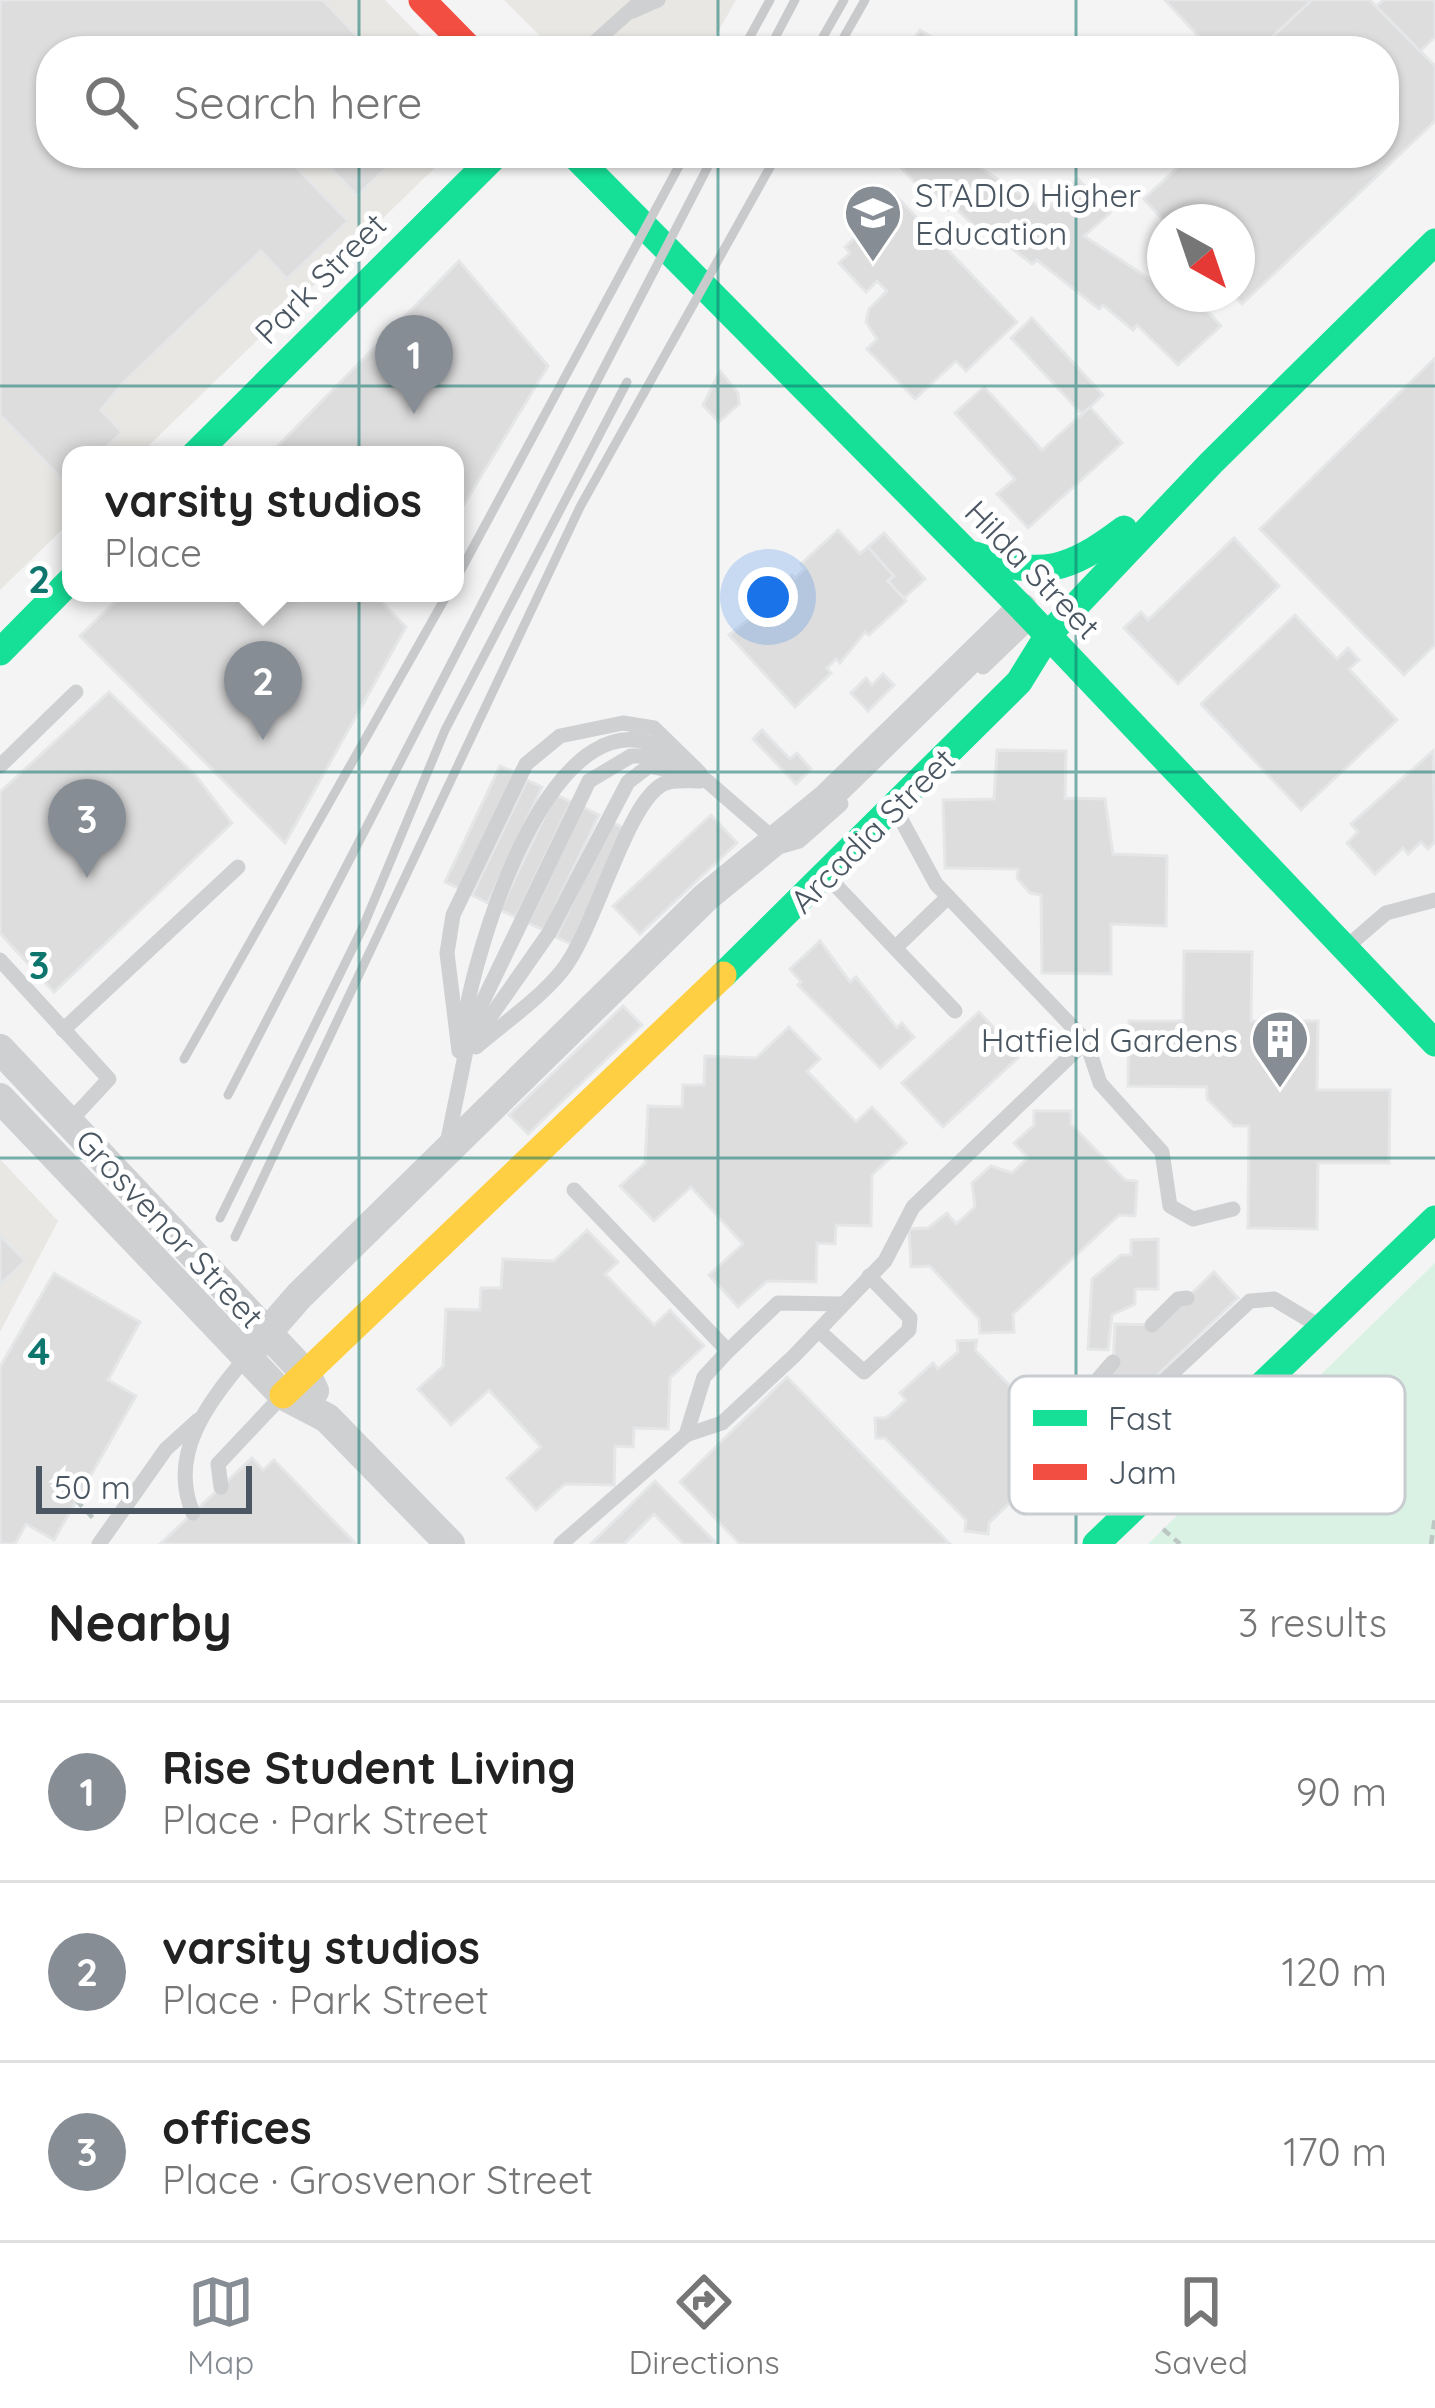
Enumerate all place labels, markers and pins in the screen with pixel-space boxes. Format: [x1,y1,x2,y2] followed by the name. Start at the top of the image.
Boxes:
[915,174,1141,253] place label: STADIO Higher Education
[842,182,904,264] school or university icon: STADIO Higher Education
[375,315,453,414] pin: 1
[224,641,302,740] pin: 2
[48,779,126,878] pin: 3
[1249,1008,1311,1090] building icon: Hatfield Gardens
[981,1019,1238,1060] place label: Hatfield Gardens

